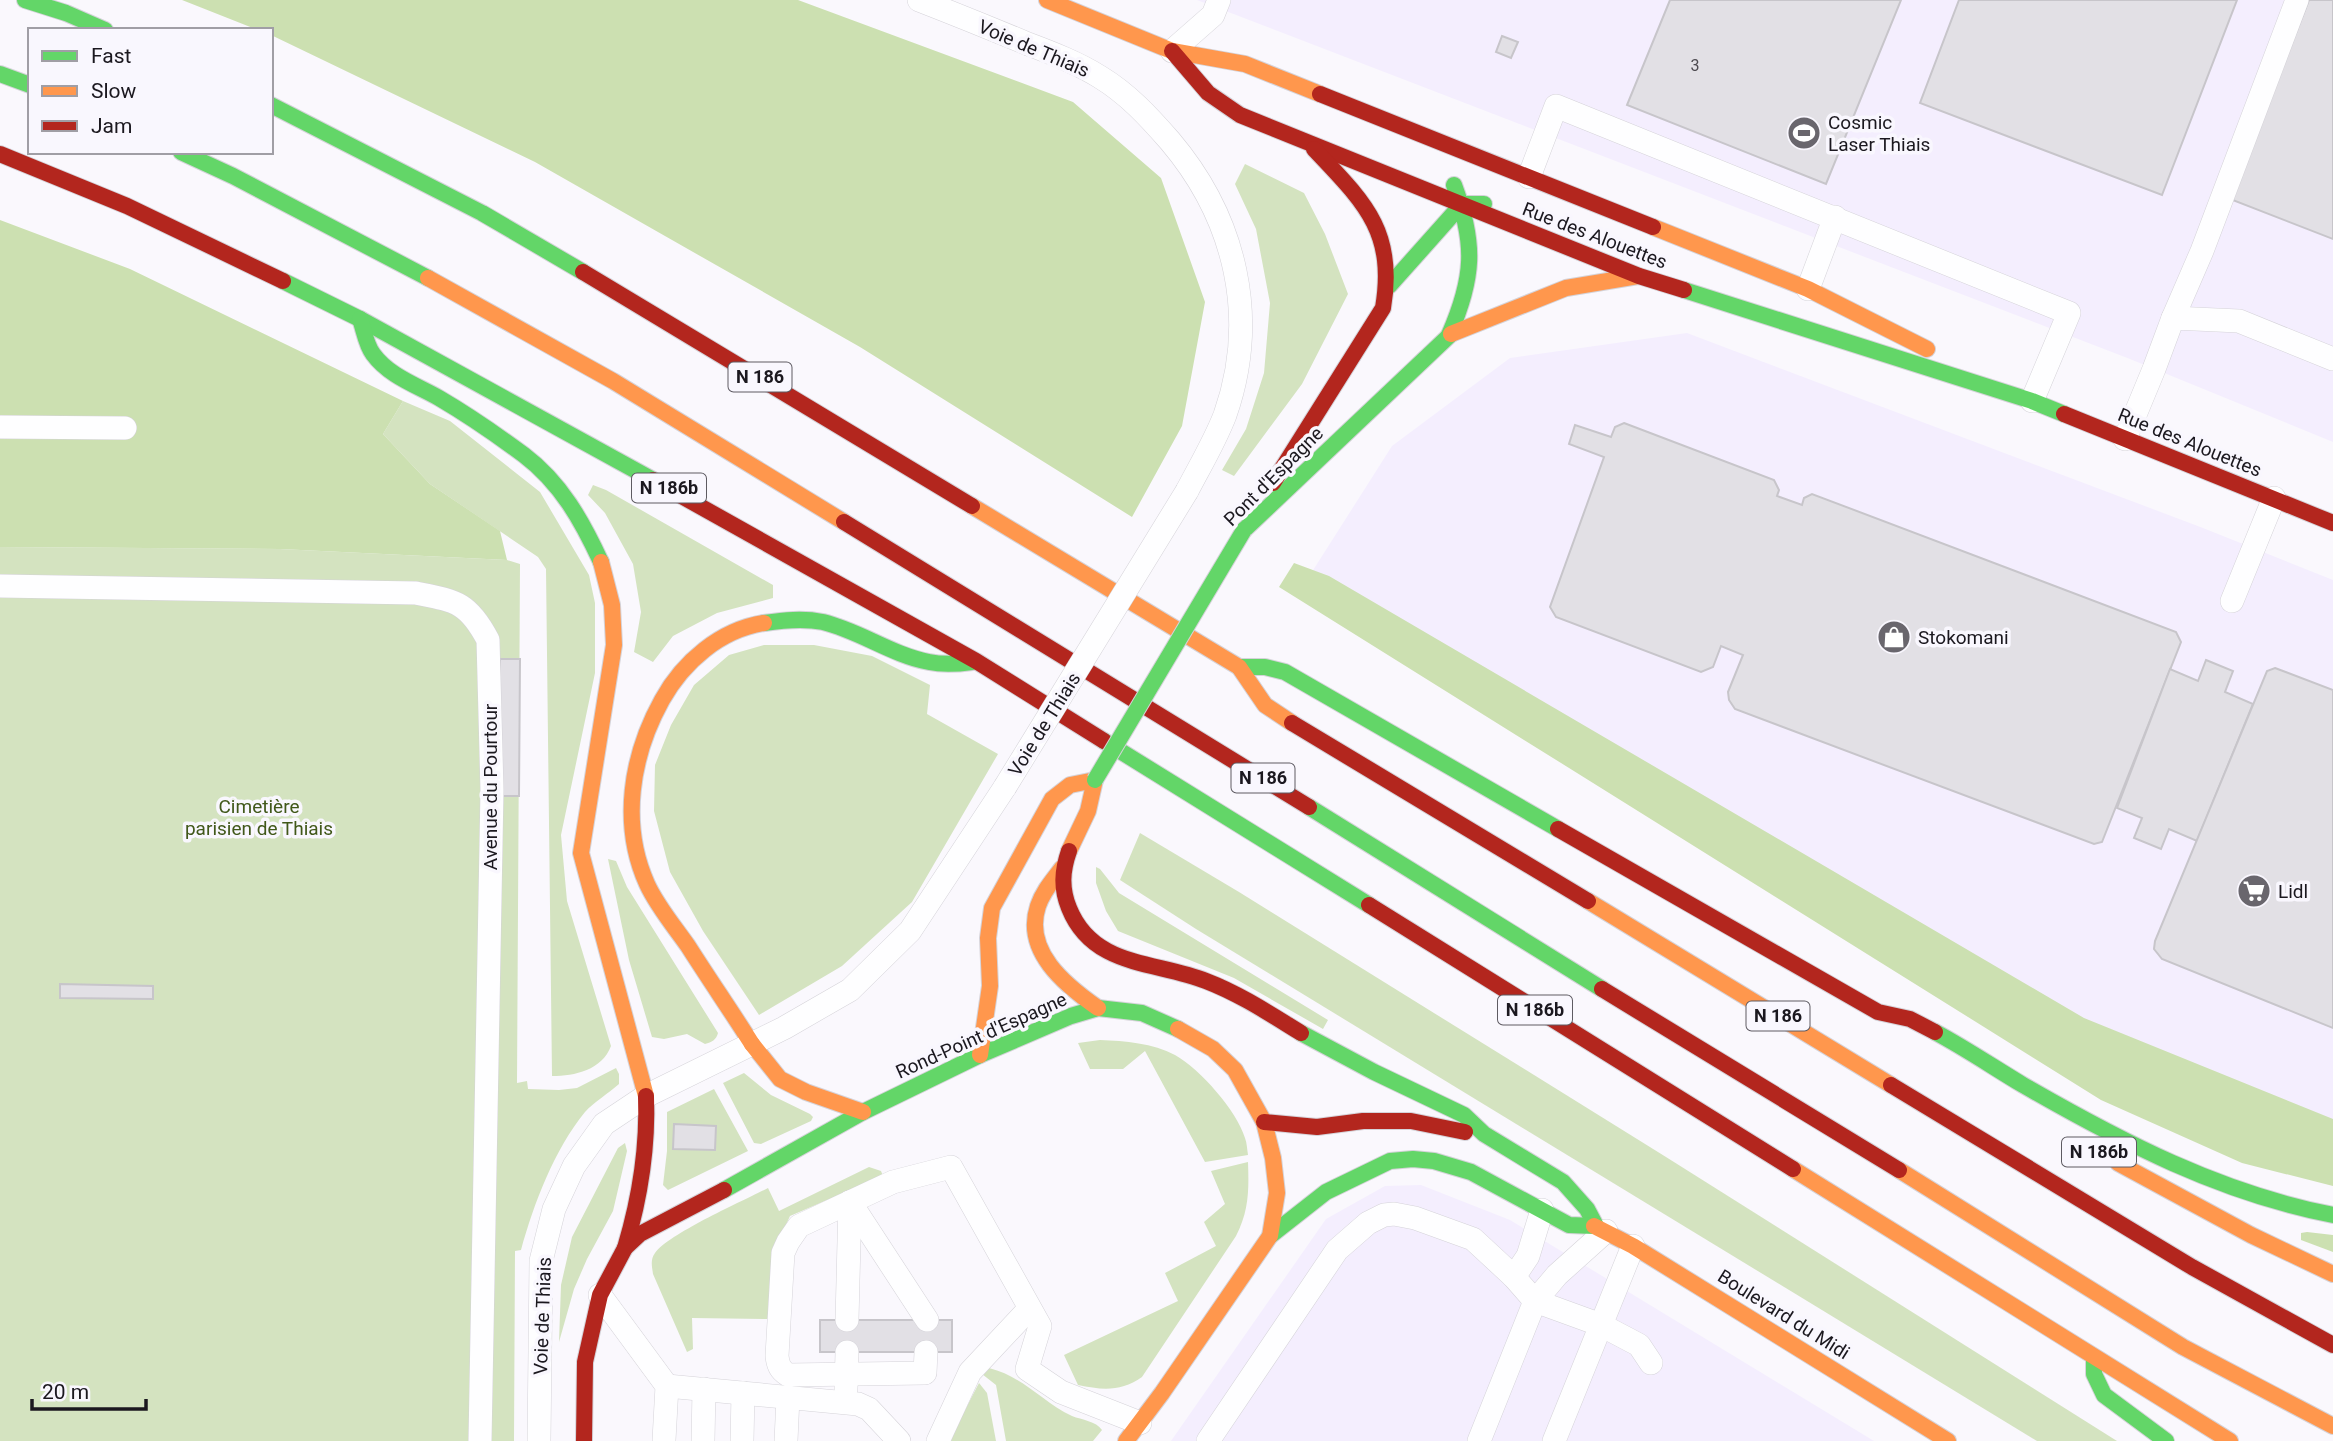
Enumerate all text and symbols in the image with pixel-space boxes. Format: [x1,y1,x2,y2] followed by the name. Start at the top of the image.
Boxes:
[975,15,1093,82] street label: Voie de Thiais
[28,28,273,154] legend
[91,44,132,68] text: Fast
[1691,56,1700,75] house number: 3
[91,79,137,103] text: Slow
[1828,111,1930,156] place label: Cosmic Laser Thiais
[91,114,132,138] text: Jam
[1785,114,1823,152] sports icon: Cosmic Laser Thiais
[1519,197,1670,274] street label: Rue des Alouettes
[728,362,792,391] road number: N 186
[2115,403,2265,482] street label: Rue des Alouettes
[1219,422,1328,531] street label: Pont d'Espagne
[632,474,706,502] road number: N 186b
[1875,618,1913,656] shop icon: Stokomani
[1918,626,2009,649] place label: Stokomani
[1003,668,1086,780] street label: Voie de Thiais
[479,703,502,870] street label: Avenue du Pourtour
[1232,764,1294,792] road number: N 186
[185,795,333,840] park label: Cimetière parisien de Thiais
[2235,872,2273,910] supermarket icon: Lidl
[2278,880,2308,903] place label: Lidl
[892,987,1070,1084] street label: Rond-Point d'Espagne
[1498,995,1572,1024] road number: N 186b
[1746,1001,1810,1030] road number: N 186
[2062,1138,2136,1167] road number: N 186b
[529,1257,556,1375] street label: Voie de Thiais
[1714,1265,1854,1364] street label: Boulevard du Midi
[32,1368,145,1412] scale bar
[42,1380,89,1404] text: 20 m

